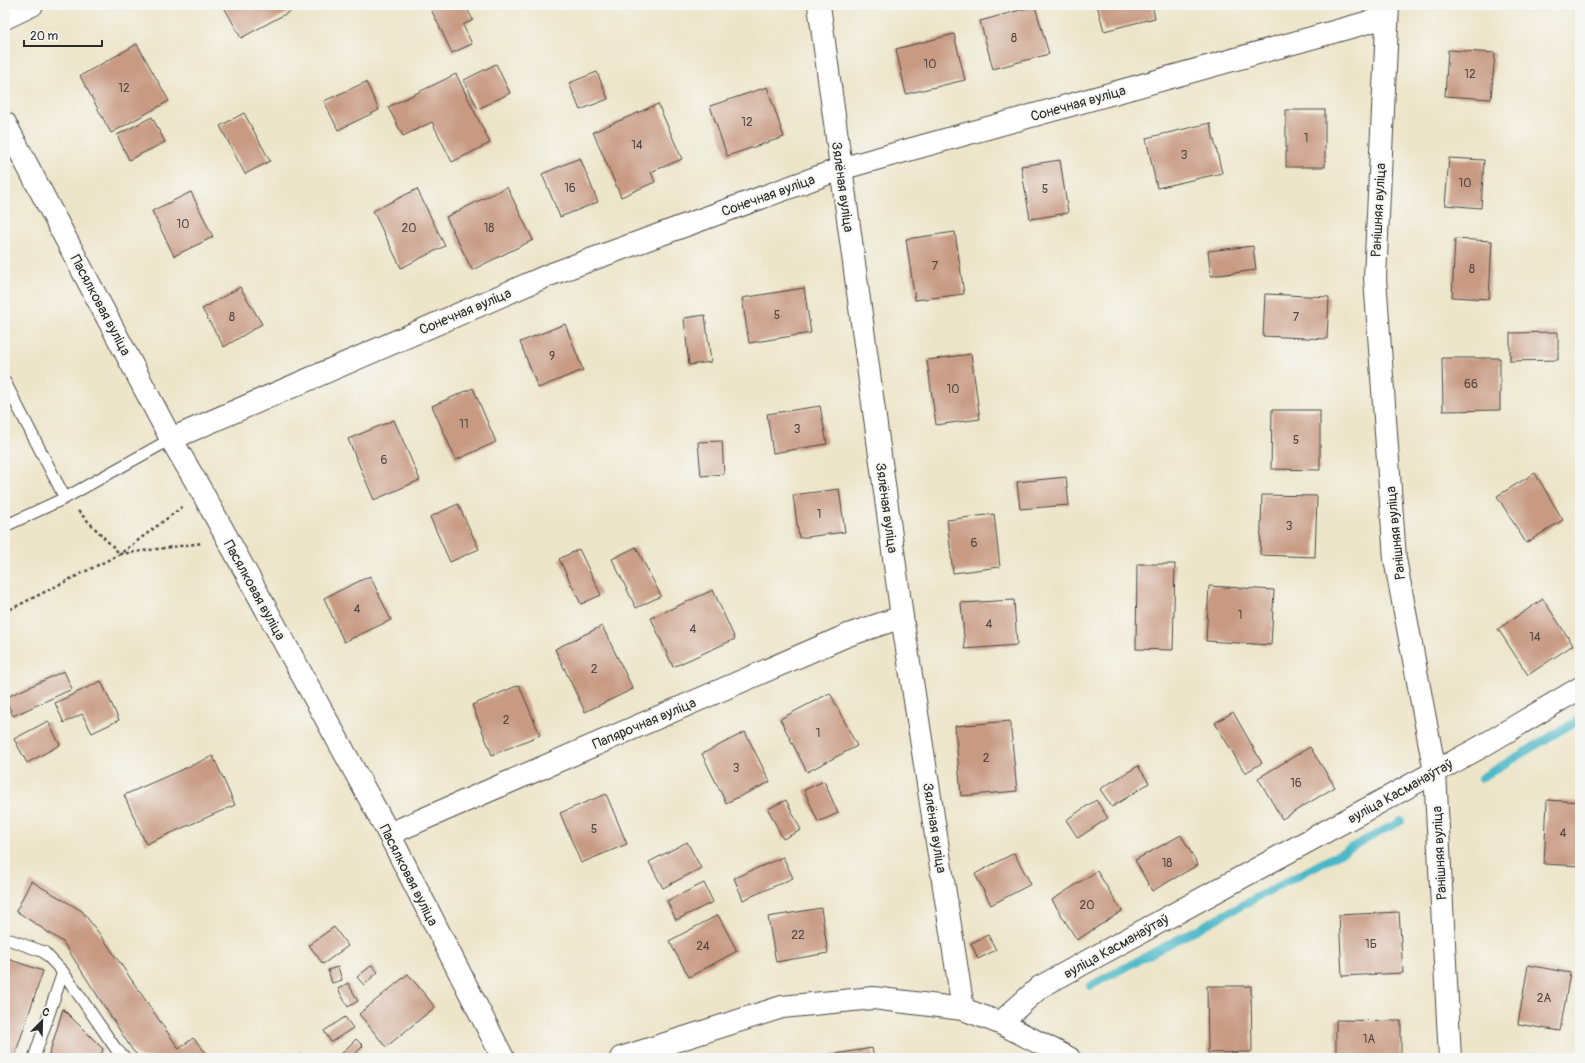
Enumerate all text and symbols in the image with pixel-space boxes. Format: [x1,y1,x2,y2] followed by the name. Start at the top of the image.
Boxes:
[24,22,102,48] scale bar
[30,29,59,44] text: 20 m
[1011,31,1017,46] house number: 8
[924,57,936,72] house number: 10
[1464,67,1476,82] house number: 12
[118,81,130,96] house number: 12
[1029,82,1128,125] street label: Сонечная вуліца
[741,115,753,130] house number: 12
[1304,131,1308,146] house number: 1
[631,138,643,153] house number: 14
[828,141,857,233] street label: Зялёная вуліца
[1181,148,1188,163] house number: 3
[1368,163,1389,257] street label: Ранішняя вуліца
[719,171,817,220] street label: Сонечная вуліца
[1459,176,1471,191] house number: 10
[564,181,576,196] house number: 16
[1042,182,1048,197] house number: 5
[177,217,189,232] house number: 10
[402,221,416,236] house number: 20
[484,221,494,236] house number: 18
[67,252,134,359] street label: Пасялковая вуліца
[932,259,939,274] house number: 7
[1469,262,1475,277] house number: 8
[417,284,514,338] street label: Сонечная вуліца
[774,308,780,323] house number: 5
[229,310,235,325] house number: 8
[1293,310,1300,325] house number: 7
[549,349,555,364] house number: 9
[1464,377,1478,392] house number: 66
[947,382,959,397] house number: 10
[459,417,469,432] house number: 11
[794,422,801,437] house number: 3
[1293,433,1299,448] house number: 5
[381,453,388,468] house number: 6
[872,462,901,554] street label: Зялёная вуліца
[1382,485,1409,581] street label: Ранішняя вуліца
[817,507,821,522] house number: 1
[1286,519,1293,534] house number: 3
[971,536,978,551] house number: 6
[220,537,289,643] street label: Пасялковая вуліца
[354,602,361,617] house number: 4
[1238,608,1242,623] house number: 1
[986,617,993,632] house number: 4
[690,622,697,637] house number: 4
[1529,630,1541,645] house number: 14
[591,662,598,677] house number: 2
[590,694,699,753] street label: Папярочная вуліца
[503,713,510,728] house number: 2
[816,726,820,741] house number: 1
[983,751,990,766] house number: 2
[1345,756,1456,827] street label: вуліца Касманаўтаў
[733,761,740,776] house number: 3
[1290,776,1302,791] house number: 16
[919,782,950,874] street label: Зялёная вуліца
[1429,806,1450,900] street label: Ранішняя вуліца
[376,822,441,929] street label: Пасялковая вуліца
[591,822,597,837] house number: 5
[1560,826,1567,841] house number: 4
[1162,856,1172,871] house number: 18
[1080,898,1094,913] house number: 20
[1061,911,1172,982] street label: вуліца Касманаўтаў
[791,928,805,943] house number: 22
[1365,937,1377,952] house number: 1Б
[696,939,710,954] house number: 24
[1537,991,1551,1006] house number: 2А
[22,1001,62,1041] north arrow
[40,1005,52,1020] text: С
[1363,1032,1375,1047] house number: 1А

